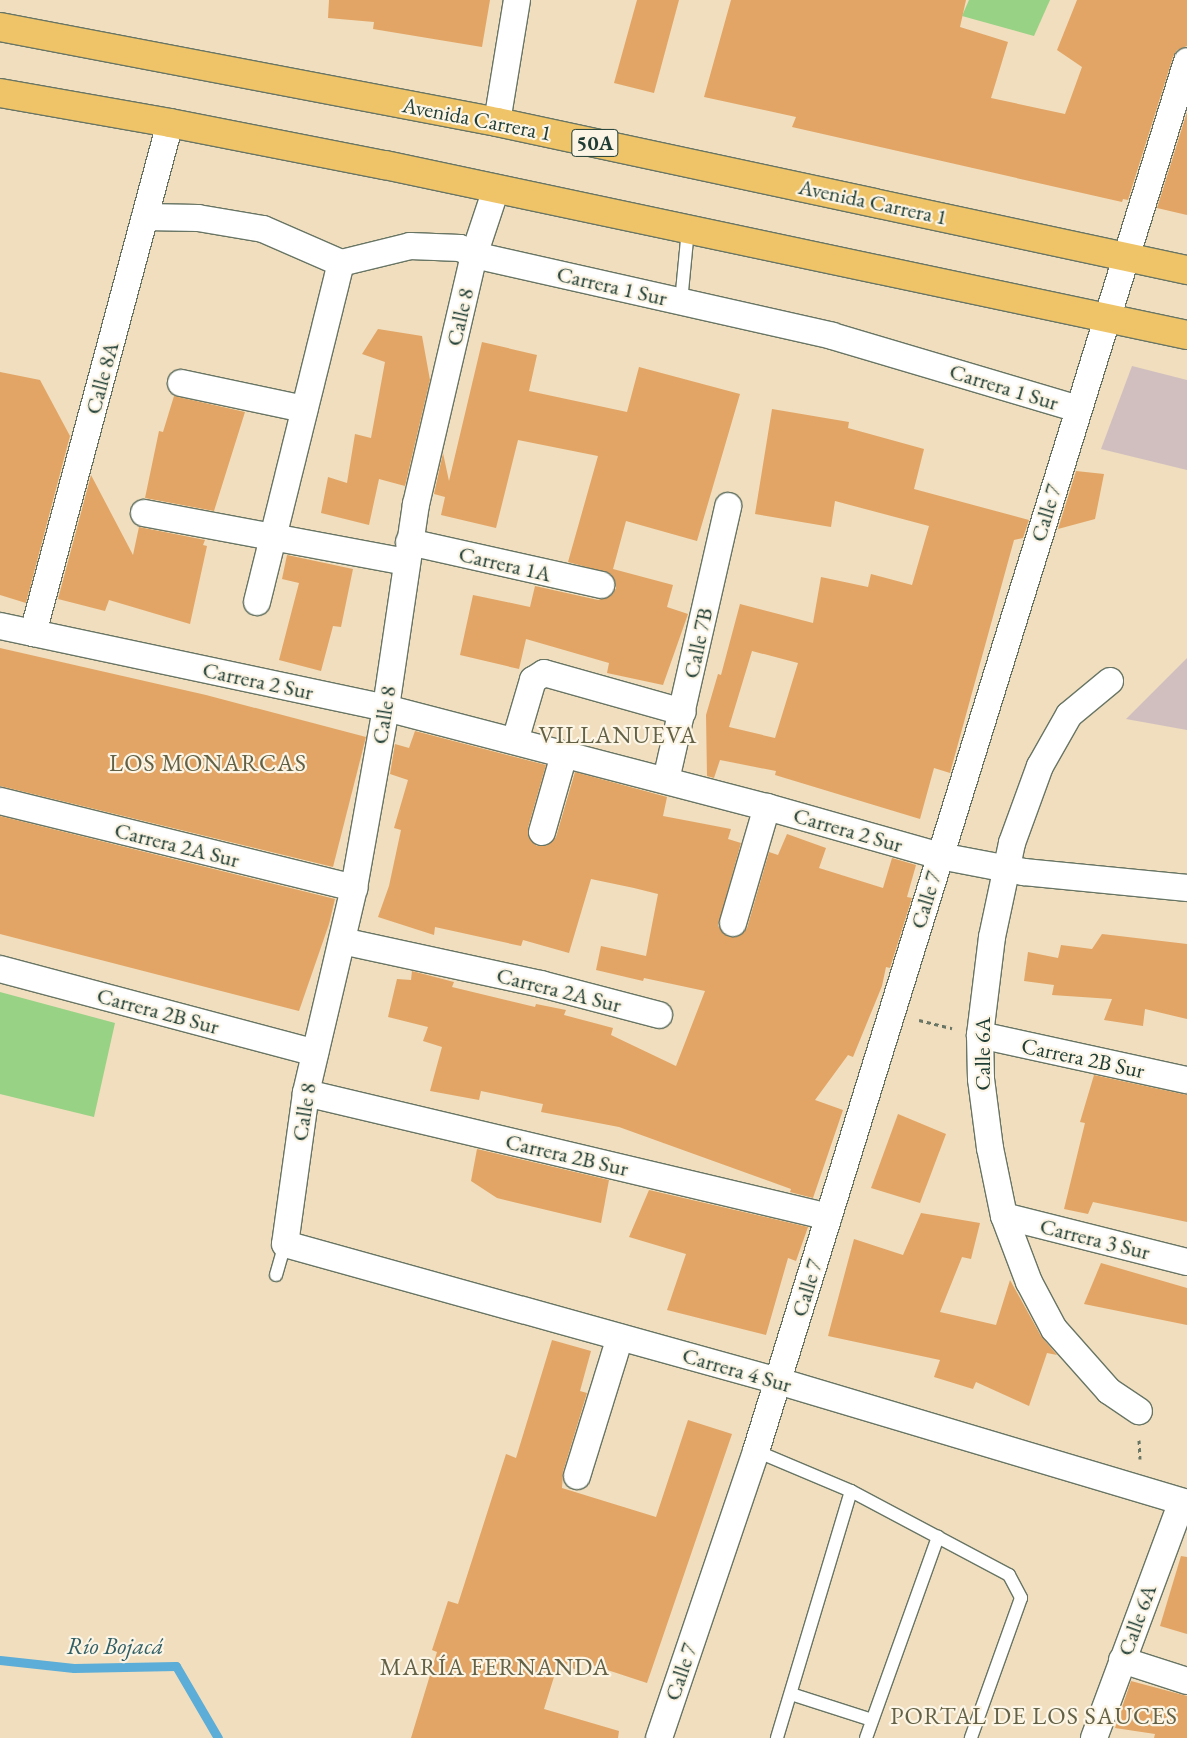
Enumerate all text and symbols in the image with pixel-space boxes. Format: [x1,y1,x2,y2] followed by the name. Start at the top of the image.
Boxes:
[400,92,554,146] street label: Avenida Carrera 1
[571,125,619,162] road number: 50A
[796,173,950,231] street label: Avenida Carrera 1
[554,261,670,311] street label: Carrera 1 Sur
[441,286,479,348] street label: Calle 8
[80,339,124,417] street label: Calle 8A
[946,358,1062,416] street label: Carrera 1 Sur
[1025,481,1067,545] street label: Calle 7
[456,541,554,587] street label: Carrera 1A
[678,605,718,681] street label: Calle 7B
[200,656,316,706] street label: Carrera 2 Sur
[366,684,402,746] street label: Calle 8
[537,721,699,749] district label: VILLANUEVA
[108,749,308,777] district label: LOS MONARCAS
[790,802,906,858] street label: Carrera 2 Sur
[112,817,242,873] street label: Carrera 2A Sur
[905,868,947,932] street label: Calle 7
[494,962,624,1018] street label: Carrera 2A Sur
[94,982,222,1040] street label: Carrera 2B Sur
[970,1017,996,1091] street label: Calle 6A
[1019,1032,1147,1084] street label: Carrera 2B Sur
[286,1081,322,1143] street label: Calle 8
[503,1128,631,1182] street label: Carrera 2B Sur
[1037,1213,1153,1265] street label: Carrera 3 Sur
[786,1256,828,1320] street label: Calle 7
[679,1342,795,1398] street label: Carrera 4 Sur
[1112,1581,1162,1659] street label: Calle 6A
[66,1632,164,1660] water label: Río Bojacá
[659,1640,703,1704] street label: Calle 7
[378,1653,612,1681] district label: MARÍA FERNANDA
[888,1702,1180,1730] district label: PORTAL DE LOS SAUCES

